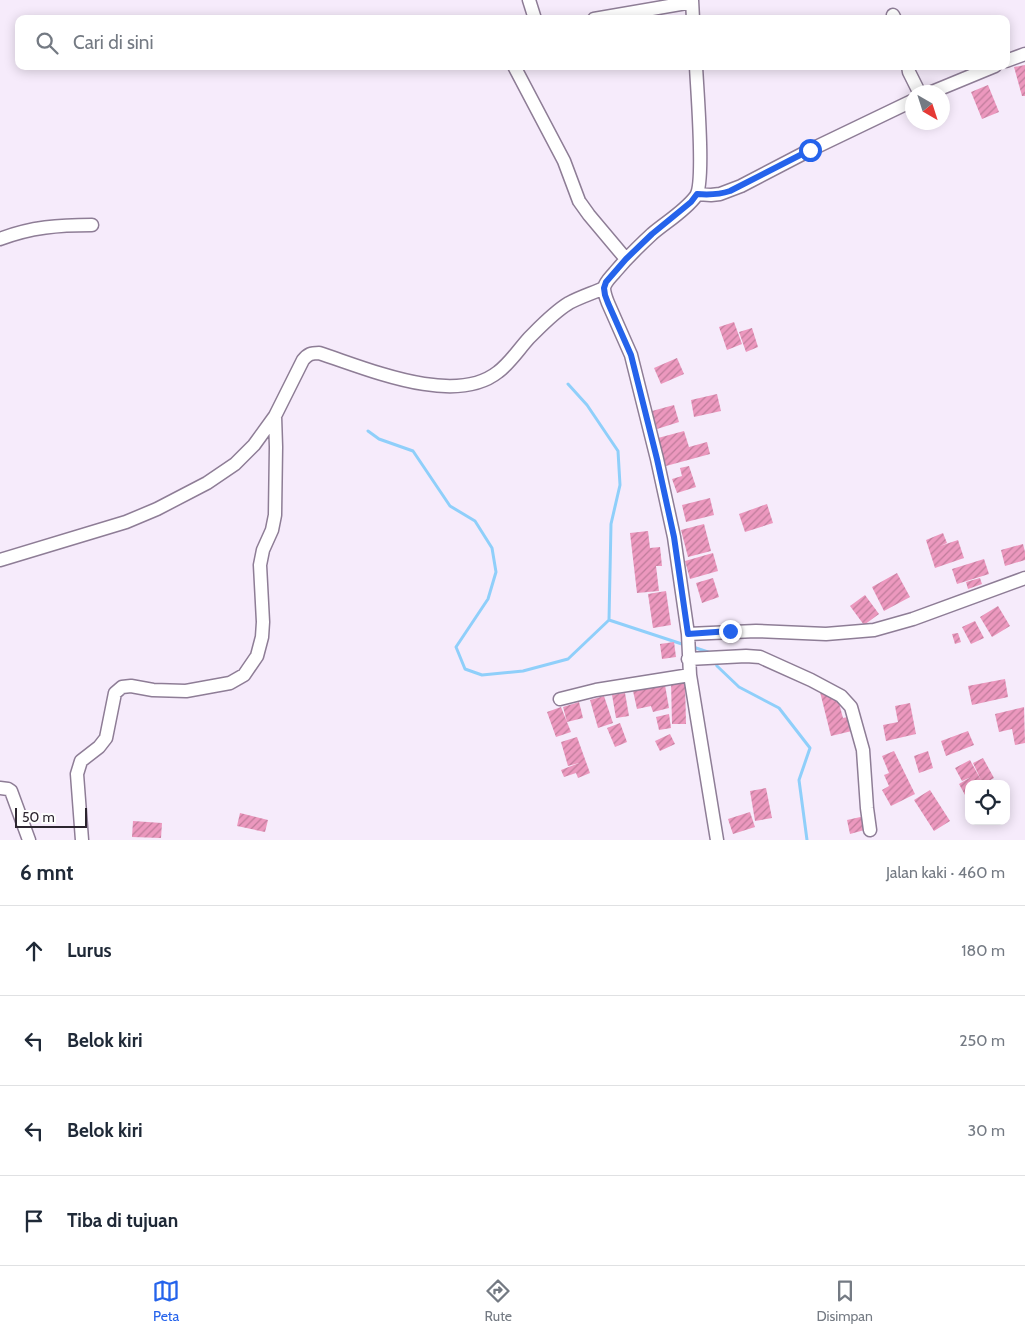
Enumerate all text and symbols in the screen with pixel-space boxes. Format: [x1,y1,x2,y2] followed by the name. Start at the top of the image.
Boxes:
[15,15,1010,70] search box
[33,29,61,57] icon: search
[73,31,154,54] text: Cari di sini
[905,85,950,130] north arrow
[799,139,822,162] route start
[719,620,742,643] route end
[965,780,1010,825] map controls
[965,780,1010,825] button: locate
[15,805,88,828] scale bar
[22,808,55,826] text: 50 m
[20,860,73,885] text: 6 mnt
[886,863,1005,882] text: Jalan kaki · 460 m
[20,937,48,965] icon: ahead
[67,939,112,962] text: Lurus
[961,941,1005,960] text: 180 m
[20,1027,48,1055] icon: left
[67,1029,143,1052] text: Belok kiri
[959,1031,1005,1050] text: 250 m
[20,1117,48,1145] icon: left
[67,1119,143,1142] text: Belok kiri
[968,1121,1005,1140] text: 30 m
[20,1207,48,1235] icon: arrive
[67,1209,178,1232] text: Tiba di tujuan
[152,1277,180,1325] tab: Peta
[484,1277,512,1325] tab: Rute
[816,1277,873,1325] tab: Disimpan

